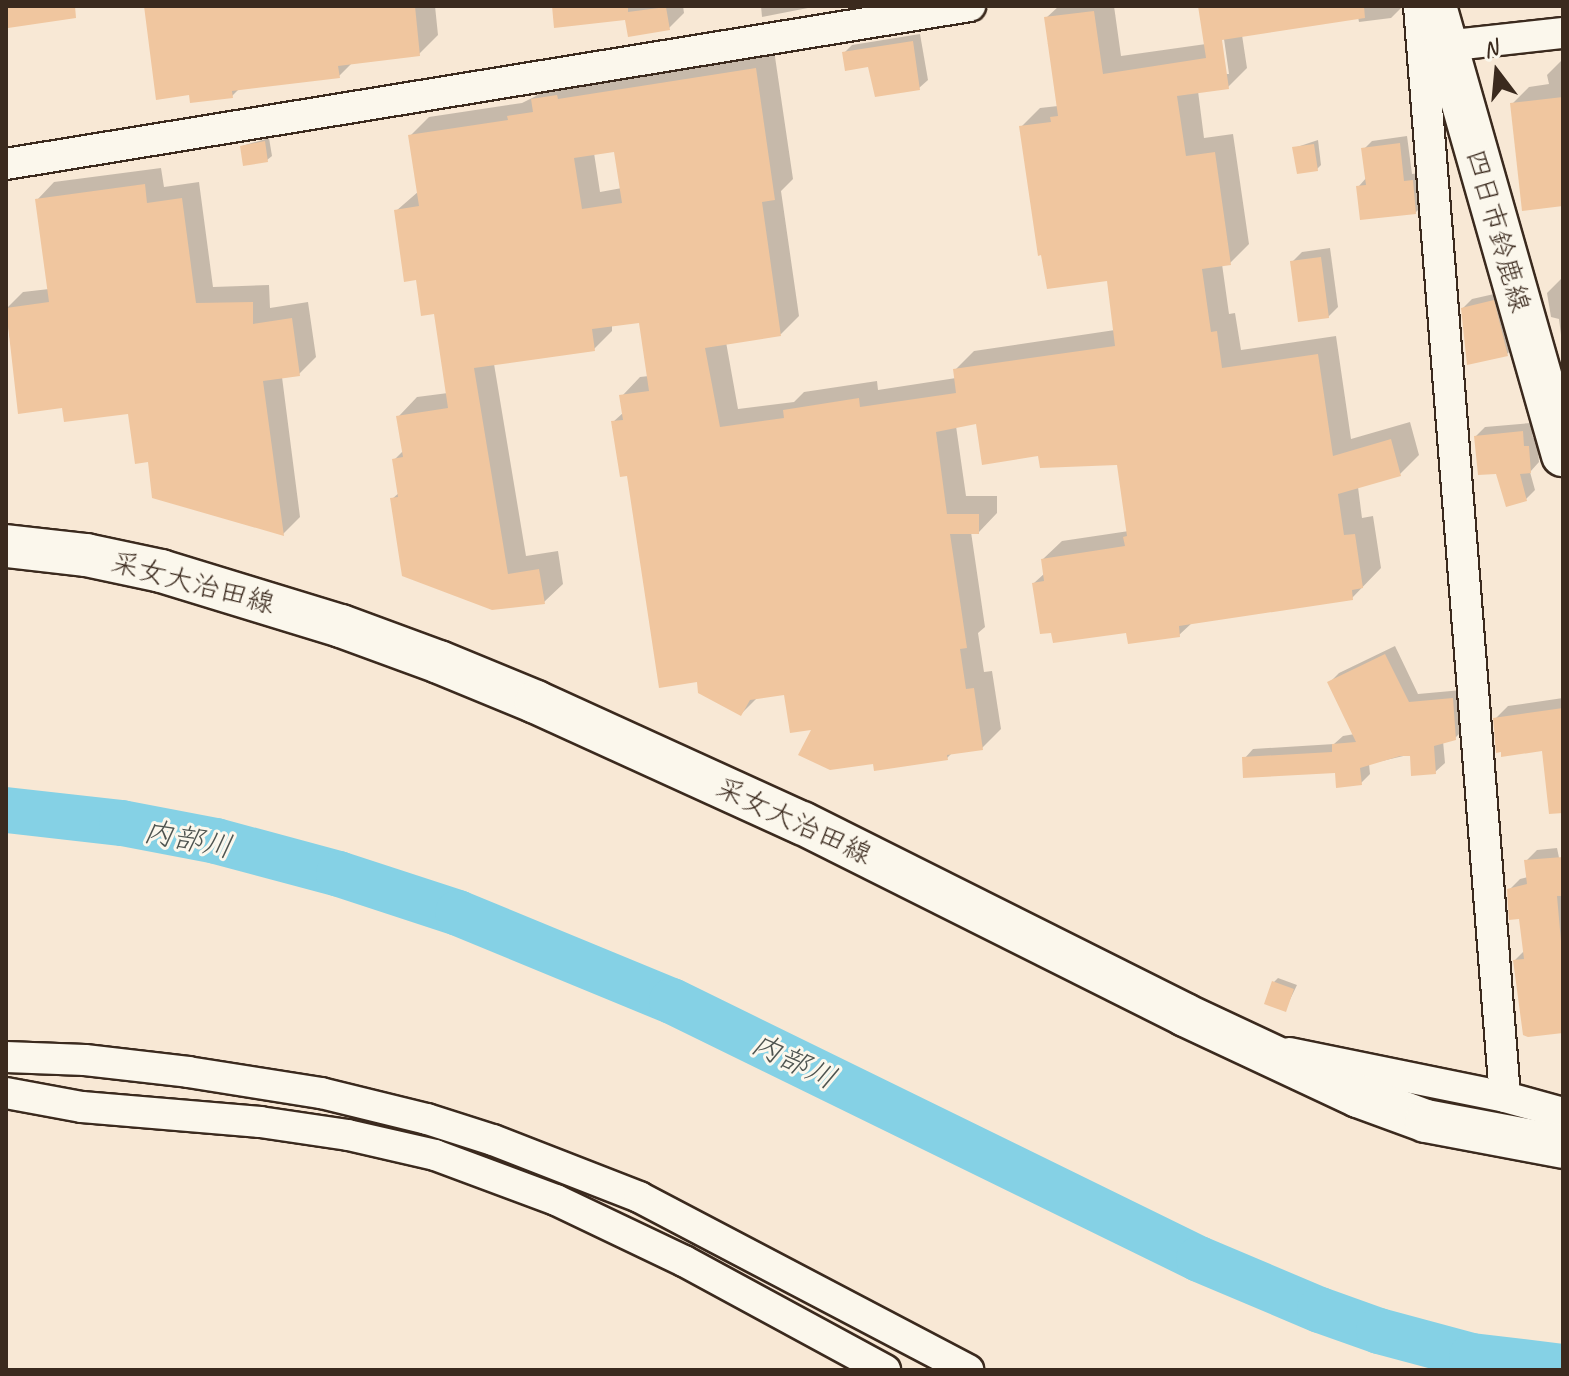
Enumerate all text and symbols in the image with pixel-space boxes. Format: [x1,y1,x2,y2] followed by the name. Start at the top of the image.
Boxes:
[1457,32,1537,112] north arrow
[1480,34,1501,64] text: N
[1459,146,1537,316] street label: 四日市鈴鹿線
[108,545,278,621] street label: 采女大治田線
[711,770,877,872] street label: 采女大治田線
[140,813,236,865] water label: 内部川
[746,1025,842,1097] water label: 内部川

